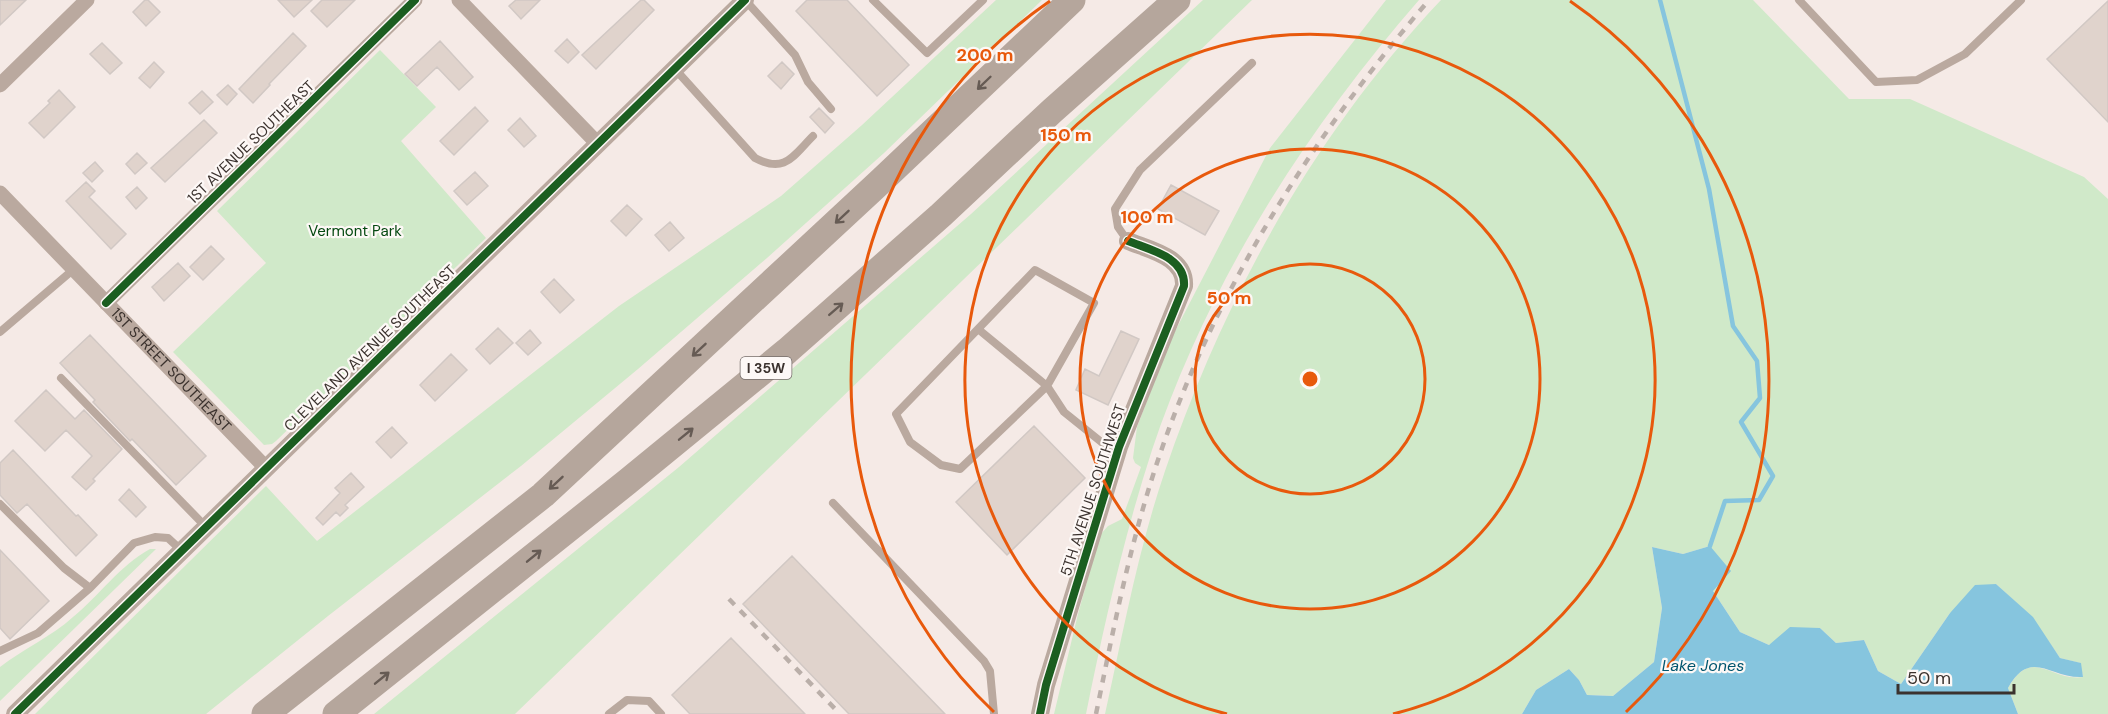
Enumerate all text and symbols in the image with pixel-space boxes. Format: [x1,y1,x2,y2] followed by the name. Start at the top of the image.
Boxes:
[957,43,1013,67] text: 200 m
[183,76,319,208] street label: 1ST AVENUE SOUTHEAST
[976,76,991,91] one-way arrow
[1040,123,1092,147] text: 150 m
[1120,205,1174,229] text: 100 m
[835,210,850,224] one-way arrow
[308,221,402,241] park label: Vermont Park
[280,260,460,436] street label: CLEVELAND AVENUE SOUTHEAST
[1206,286,1252,310] text: 50 m
[828,302,843,316] one-way arrow
[107,304,236,436] street label: 1ST STREET SOUTHEAST
[692,343,707,357] one-way arrow
[740,357,792,379] road number: I 35W
[1300,369,1320,389] centre of rings
[1056,401,1130,579] street label: 5TH AVENUE SOUTHWEST
[678,428,694,441] one-way arrow
[549,476,564,490] one-way arrow
[526,550,542,563] one-way arrow
[1662,655,1744,676] water label: Lake Jones
[1898,657,2014,695] scale bar
[1907,666,1951,690] text: 50 m
[373,671,389,684] one-way arrow

